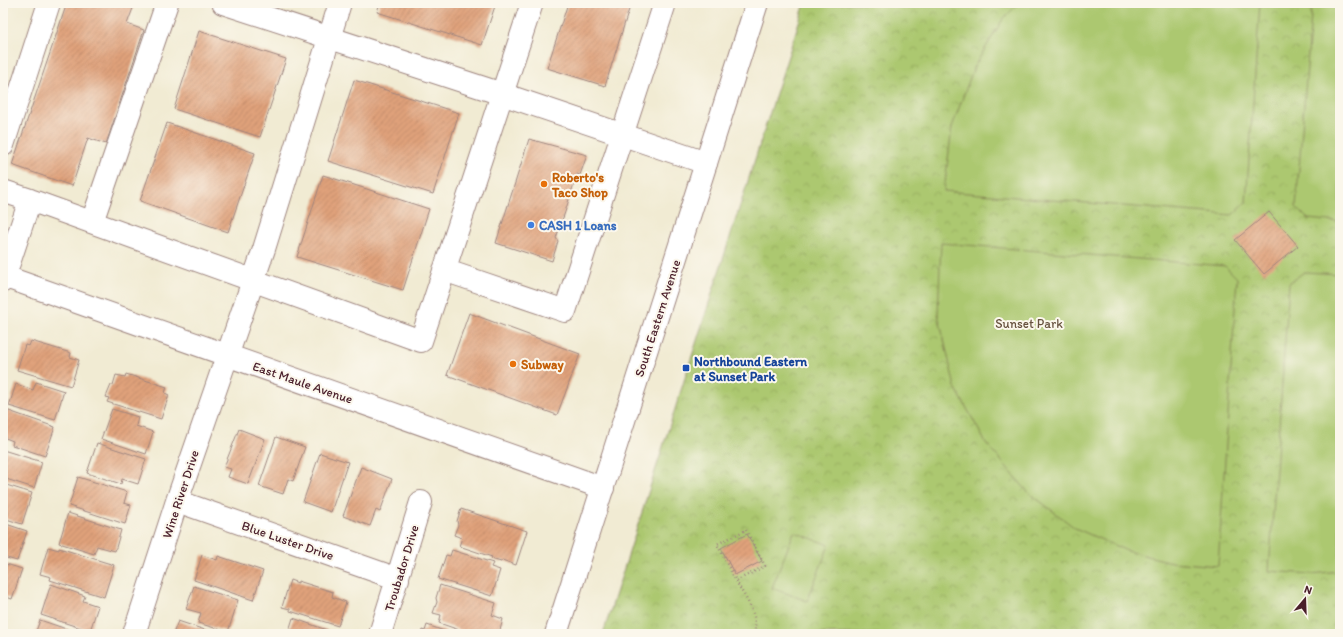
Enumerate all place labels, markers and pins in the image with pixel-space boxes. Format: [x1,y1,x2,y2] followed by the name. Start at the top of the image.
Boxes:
[551,170,608,201] place label: Roberto's Taco Shop
[539,179,549,189] marker: Roberto's Taco Shop
[539,218,617,233] place label: CASH 1 Loans
[526,220,536,230] marker: CASH 1 Loans
[694,354,808,384] place label: Northbound Eastern at Sunset Park
[521,357,565,373] place label: Subway
[508,359,518,369] marker: Subway
[681,363,691,373] marker: Northbound Eastern at Sunset Park

